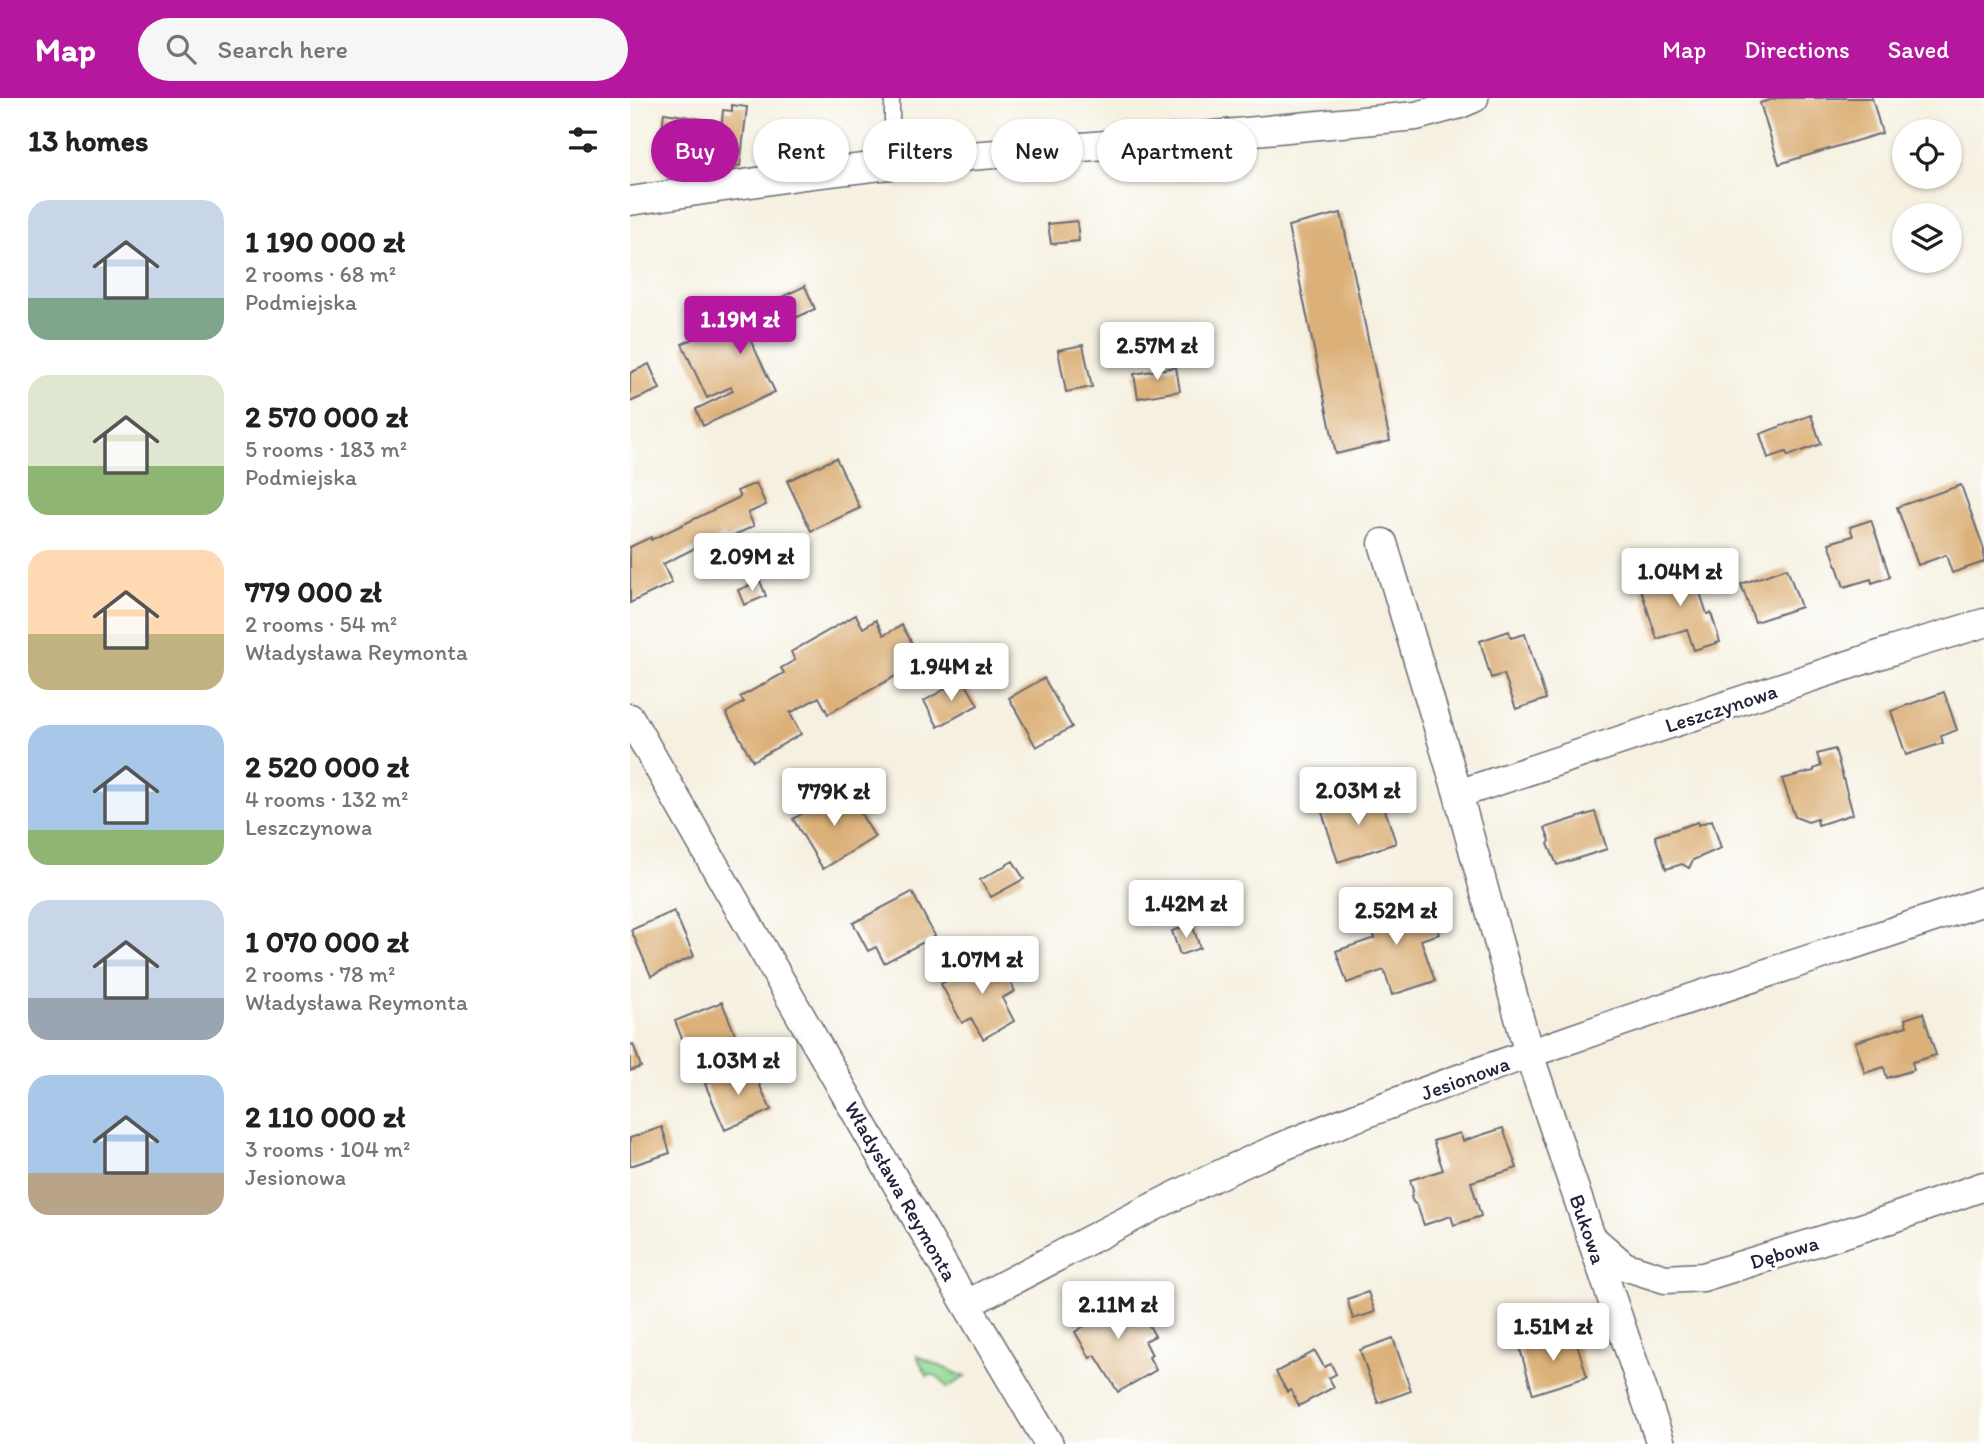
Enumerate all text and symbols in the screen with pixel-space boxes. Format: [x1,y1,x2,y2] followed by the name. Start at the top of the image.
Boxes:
[138,18,628,81] search box
[35,30,96,69] text: Map
[162,30,200,68] icon: search
[218,33,348,65] text: Search here
[1662,35,1706,64] text: Map
[1744,35,1850,64] text: Directions
[1888,35,1949,64] text: Saved
[651,119,739,182] chip: Buy
[753,119,849,182] chip: Rent
[863,119,977,182] chip: Filters
[991,119,1083,182] chip: New
[1097,119,1257,182] chip: Apartment
[1892,119,1962,273] map controls
[1892,119,1962,189] button: locate
[564,121,602,159] icon: filters
[28,122,148,159] text: 13 homes
[1892,203,1962,273] button: layers
[245,223,405,260] text: 1 190 000 zł
[84,228,168,312] icon: home
[245,260,396,288] text: 2 rooms · 68 m²
[245,288,357,316] text: Podmiejska
[668,296,812,356] pin: 1.19M zł
[700,305,780,333] text: 1.19M zł
[1085,322,1229,382] pin: 2.57M zł
[1116,331,1198,359] text: 2.57M zł
[245,398,408,435] text: 2 570 000 zł
[84,403,168,487] icon: home
[245,435,407,463] text: 5 rooms · 183 m²
[245,463,357,491] text: Podmiejska
[680,533,824,593] pin: 2.09M zł
[710,542,794,570] text: 2.09M zł
[1608,548,1752,608] pin: 1.04M zł
[1638,557,1722,585] text: 1.04M zł
[245,573,382,610] text: 779 000 zł
[84,578,168,662] icon: home
[245,610,397,638] text: 2 rooms · 54 m²
[245,638,468,666] text: Władysława Reymonta
[879,644,1023,703] pin: 1.94M zł
[910,652,992,680] text: 1.94M zł
[1662,678,1780,738] street label: Leszczynowa
[245,748,409,785] text: 2 520 000 zł
[84,753,168,837] icon: home
[769,768,899,828] pin: 779K zł
[1286,768,1430,827] pin: 2.03M zł
[1316,776,1400,804] text: 2.03M zł
[798,777,870,805] text: 779K zł
[245,785,408,813] text: 4 rooms · 132 m²
[245,813,372,841] text: Leszczynowa
[1114,880,1258,940] pin: 1.42M zł
[1324,888,1468,947] pin: 2.52M zł
[1145,889,1227,917] text: 1.42M zł
[1355,896,1437,924] text: 2.52M zł
[245,923,409,960] text: 1 070 000 zł
[84,928,168,1012] icon: home
[910,936,1054,996] pin: 1.07M zł
[941,945,1023,973] text: 1.07M zł
[245,960,395,988] text: 2 rooms · 78 m²
[245,988,468,1016] text: Władysława Reymonta
[666,1038,810,1097] pin: 1.03M zł
[696,1046,780,1074] text: 1.03M zł
[1417,1050,1513,1106] street label: Jesionowa
[839,1097,963,1285] street label: Władysława Reymonta
[245,1098,405,1135] text: 2 110 000 zł
[84,1103,168,1187] icon: home
[245,1135,410,1163] text: 3 rooms · 104 m²
[245,1163,346,1191] text: Jesionowa
[1564,1191,1612,1267] street label: Bukowa
[1747,1230,1821,1274] street label: Dębowa
[1046,1282,1190,1341] pin: 2.11M zł
[1078,1290,1158,1318] text: 2.11M zł
[1481,1304,1625,1363] pin: 1.51M zł
[1513,1312,1593,1340] text: 1.51M zł

